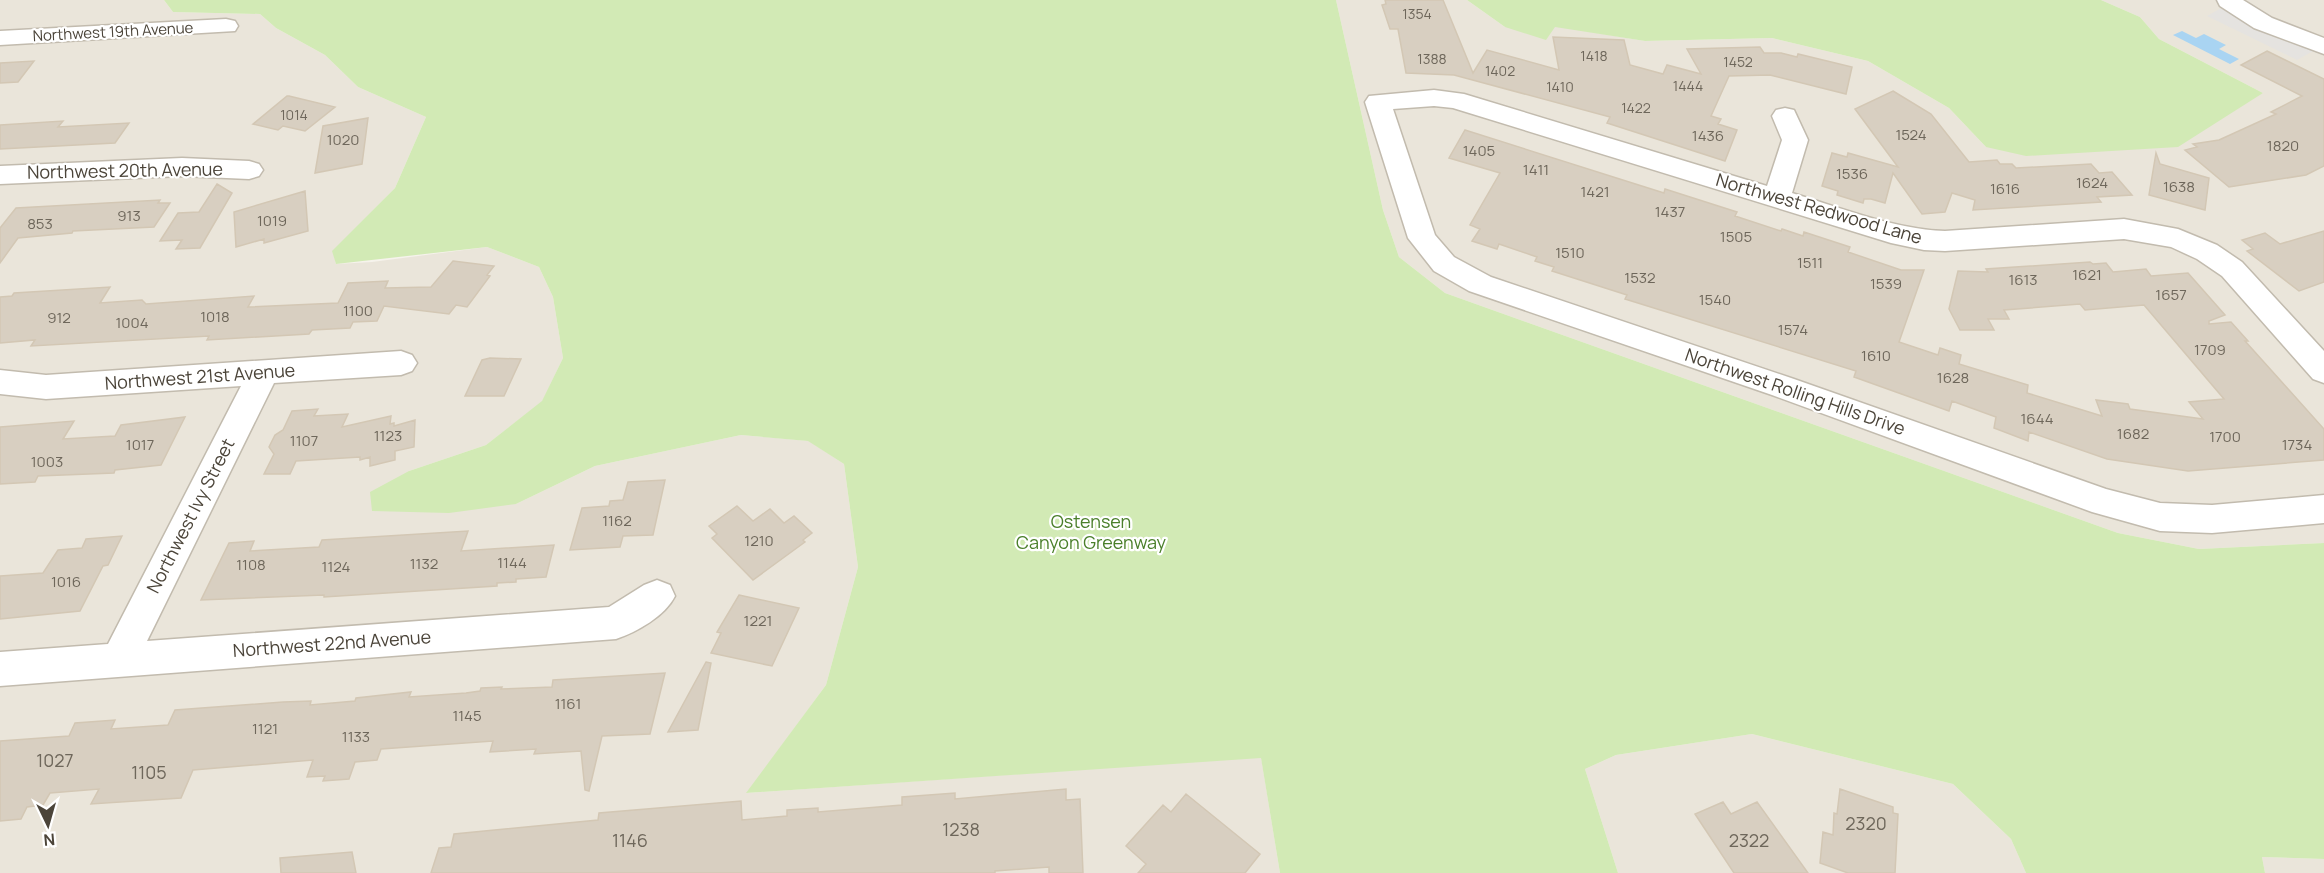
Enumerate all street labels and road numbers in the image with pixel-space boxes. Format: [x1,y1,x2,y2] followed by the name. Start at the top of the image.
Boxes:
[32,17,194,46] street label: Northwest 19th Avenue
[27,156,223,184] street label: Northwest 20th Avenue
[1713,167,1925,249] street label: Northwest Redwood Lane
[1682,342,1909,440] street label: Northwest Rolling Hills Drive
[104,357,296,395] street label: Northwest 21st Avenue
[141,434,240,597] street label: Northwest Ivy Street
[232,624,432,662] street label: Northwest 22nd Avenue

